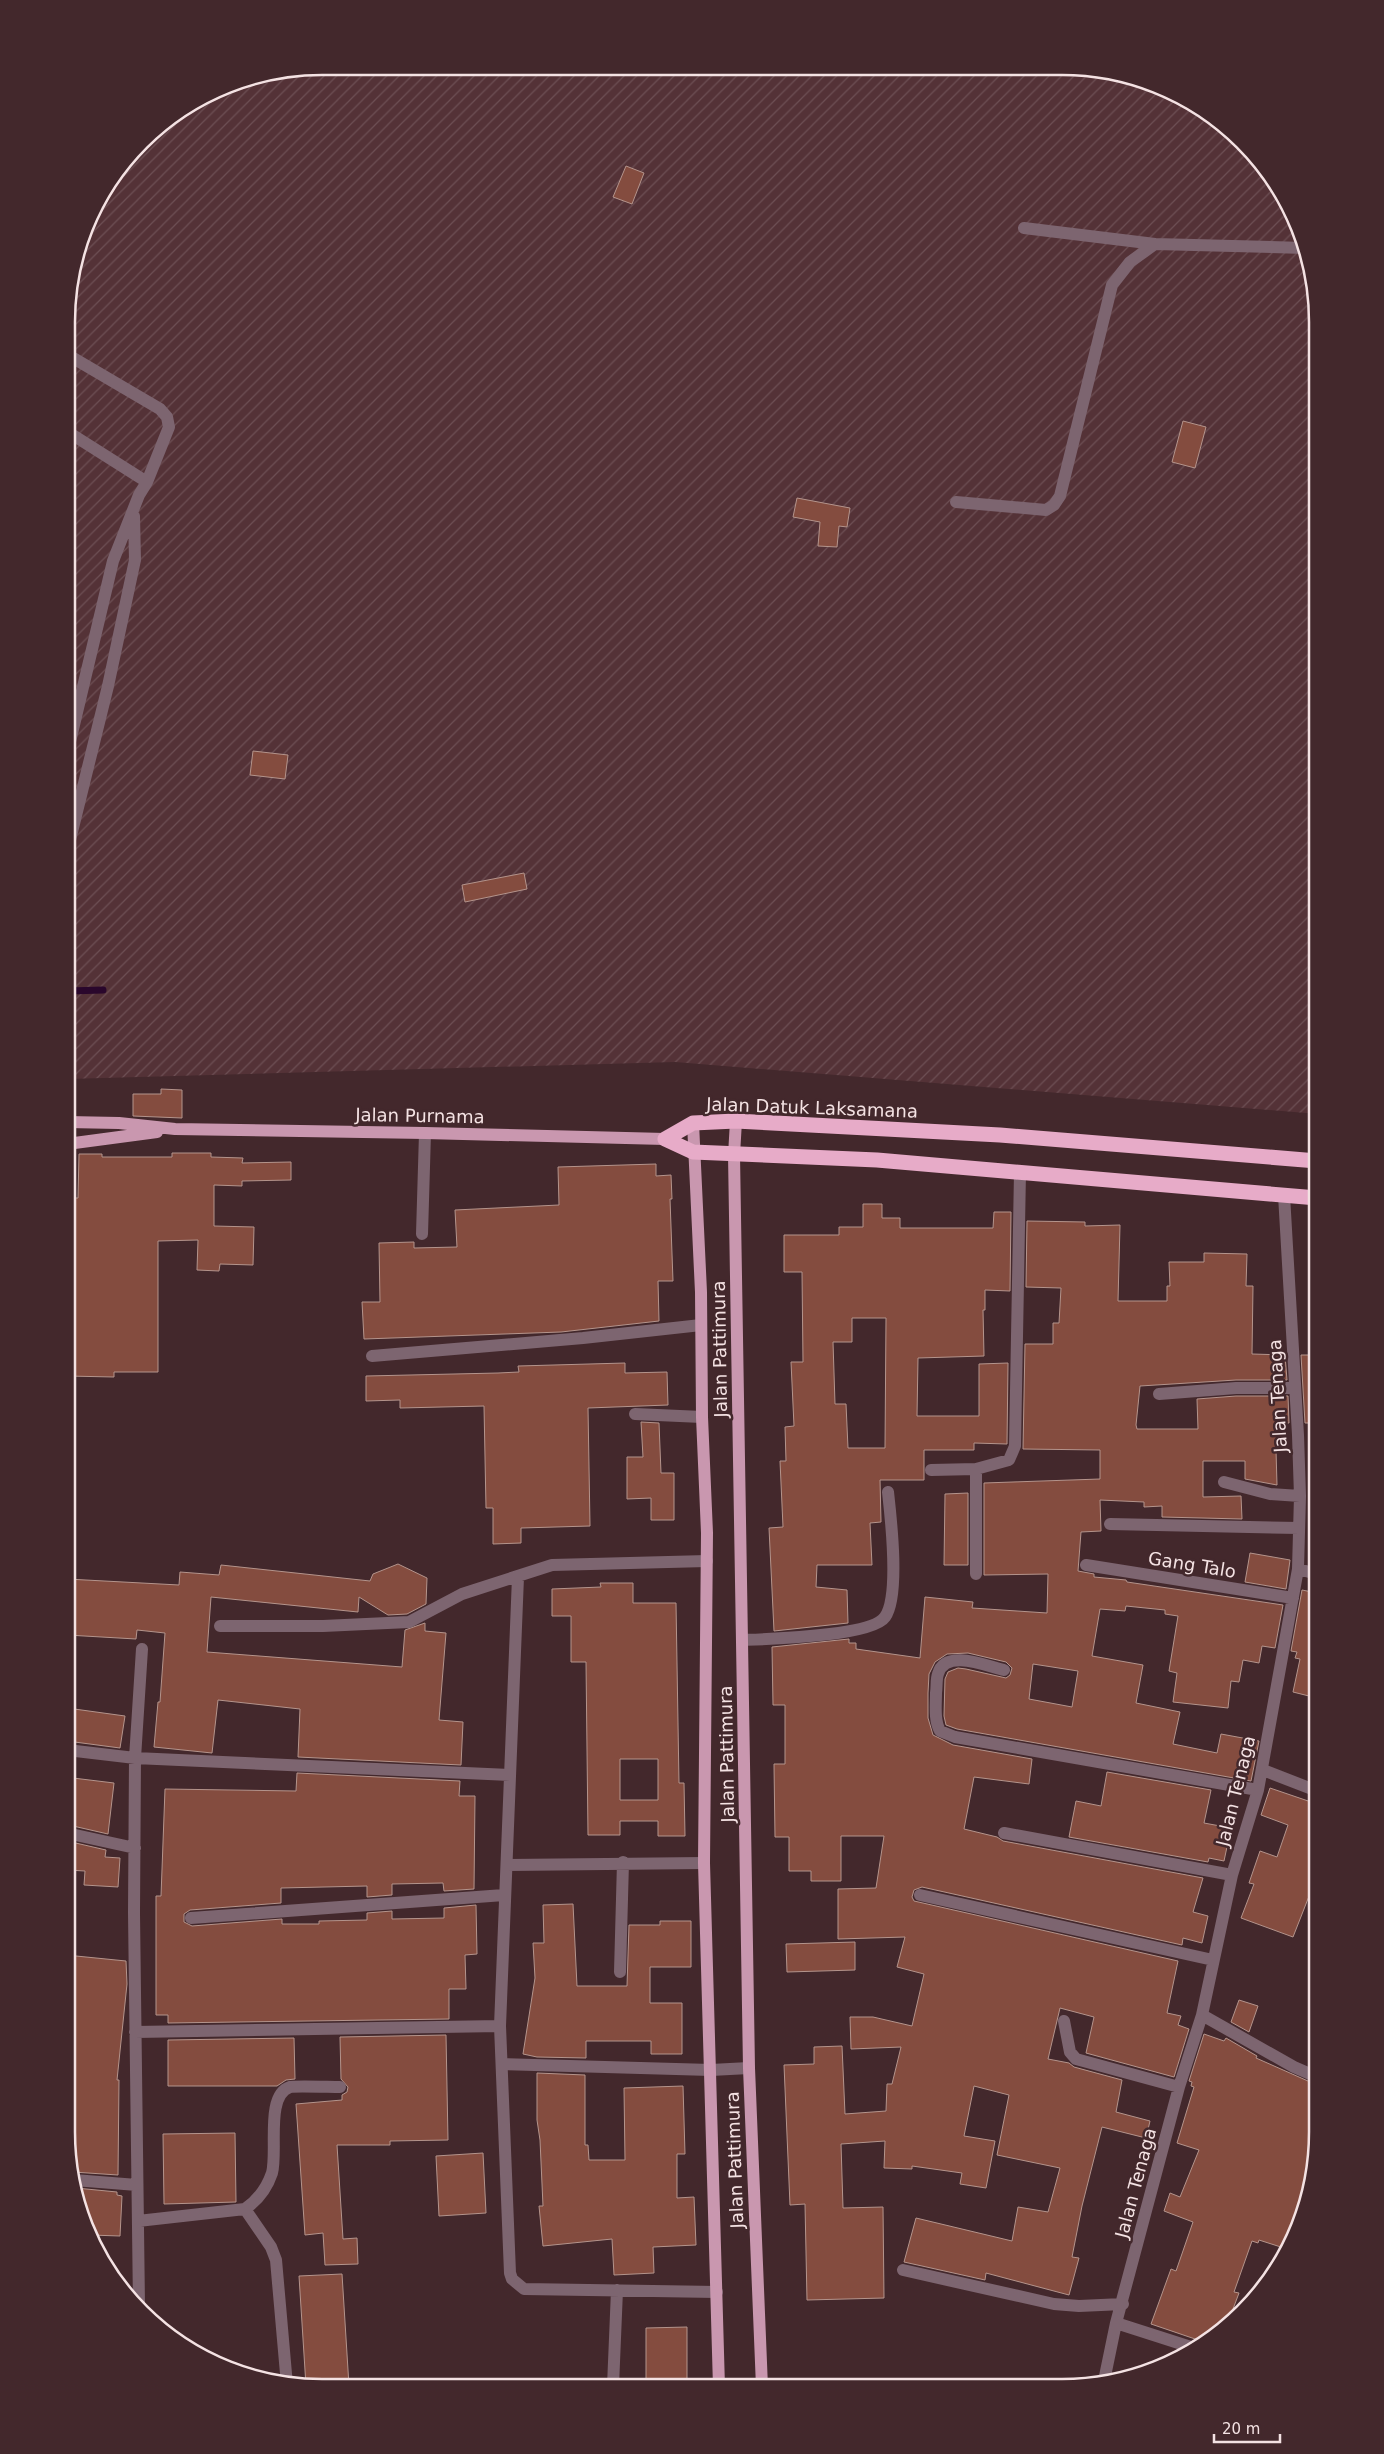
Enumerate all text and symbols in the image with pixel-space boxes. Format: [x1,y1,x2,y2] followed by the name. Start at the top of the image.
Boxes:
[705,1093,918,1122] street label: Jalan Datuk Laksamana
[354,1104,485,1127] street label: Jalan Purnama
[708,1280,731,1419] street label: Jalan Pattimura
[1264,1339,1291,1454] street label: Jalan Tenaga
[1147,1547,1237,1582] street label: Gang Talo
[715,1685,738,1824] street label: Jalan Pattimura
[1211,1733,1259,1849] street label: Jalan Tenaga
[722,2091,747,2230] street label: Jalan Pattimura
[1110,2125,1160,2241] street label: Jalan Tenaga
[1214,2412,1280,2444] scale bar
[1222,2420,1260,2438] text: 20 m

